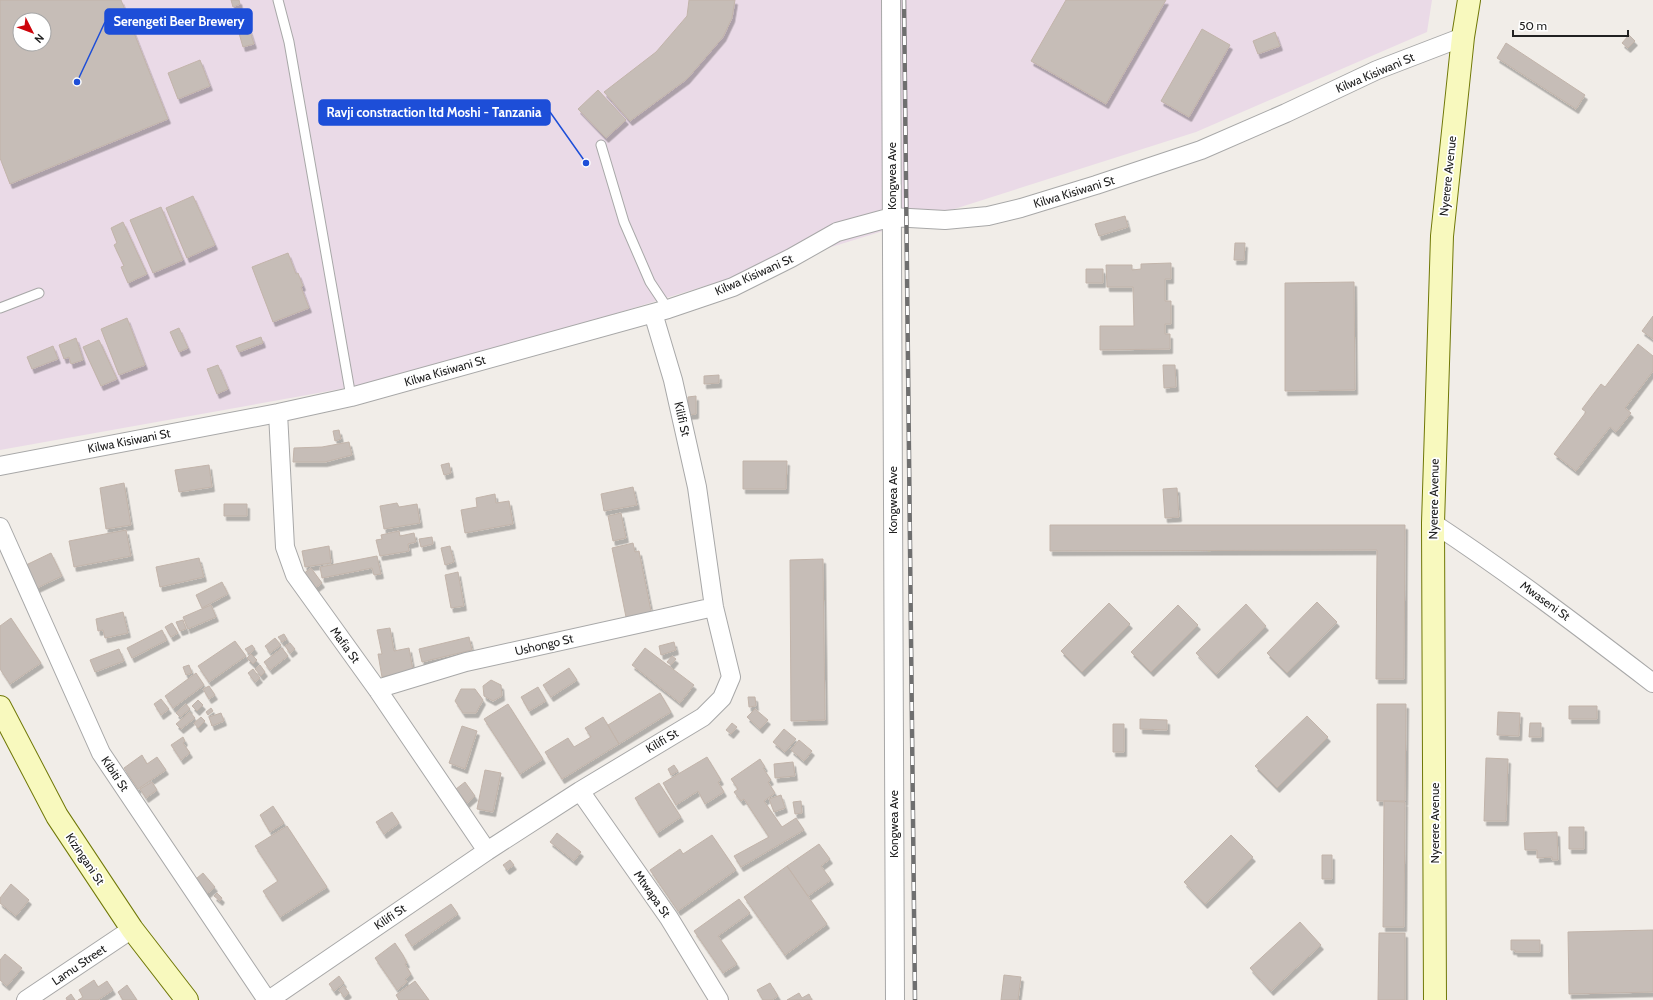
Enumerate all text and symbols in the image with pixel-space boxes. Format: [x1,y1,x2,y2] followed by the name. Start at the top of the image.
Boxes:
[105,9,252,34] callout: Serengeti Beer Brewery
[12,12,52,52] north arrow
[1513,12,1628,38] scale bar
[114,13,244,29] text: Serengeti Beer Brewery
[1519,18,1547,33] text: 50 m
[32,31,47,46] text: N
[1333,49,1416,96] street label: Kilwa Kisiwani St
[319,100,550,125] callout: Ravji constraction ltd Moshi - Tanzania
[327,104,542,120] text: Ravji constraction ltd Moshi - Tanzania
[1436,135,1459,217] street label: Nyerere Avenue
[884,142,899,210] street label: Kongwea Ave
[1032,172,1116,211] street label: Kilwa Kisiwani St
[712,251,795,298] street label: Kilwa Kisiwani St
[402,352,487,389] street label: Kilwa Kisiwani St
[671,400,694,438] street label: Kilifi St
[86,425,172,456] street label: Kilwa Kisiwani St
[1425,458,1442,539] street label: Nyerere Avenue
[885,466,900,534] street label: Kongwea Ave
[1517,578,1573,624] street label: Mwaseni St
[327,624,364,666] street label: Mafia St
[513,631,575,659] street label: Ushongo St
[643,725,681,756] street label: Kilifi St
[98,753,133,794] street label: Kibiti St
[1427,783,1442,863] street label: Nyerere Avenue
[886,790,901,858] street label: Kongwea Ave
[63,830,108,887] street label: Kizingani St
[631,867,674,920] street label: Mtwapa St
[371,901,408,933] street label: Kilifi St
[49,941,109,988] street label: Lamu Street

